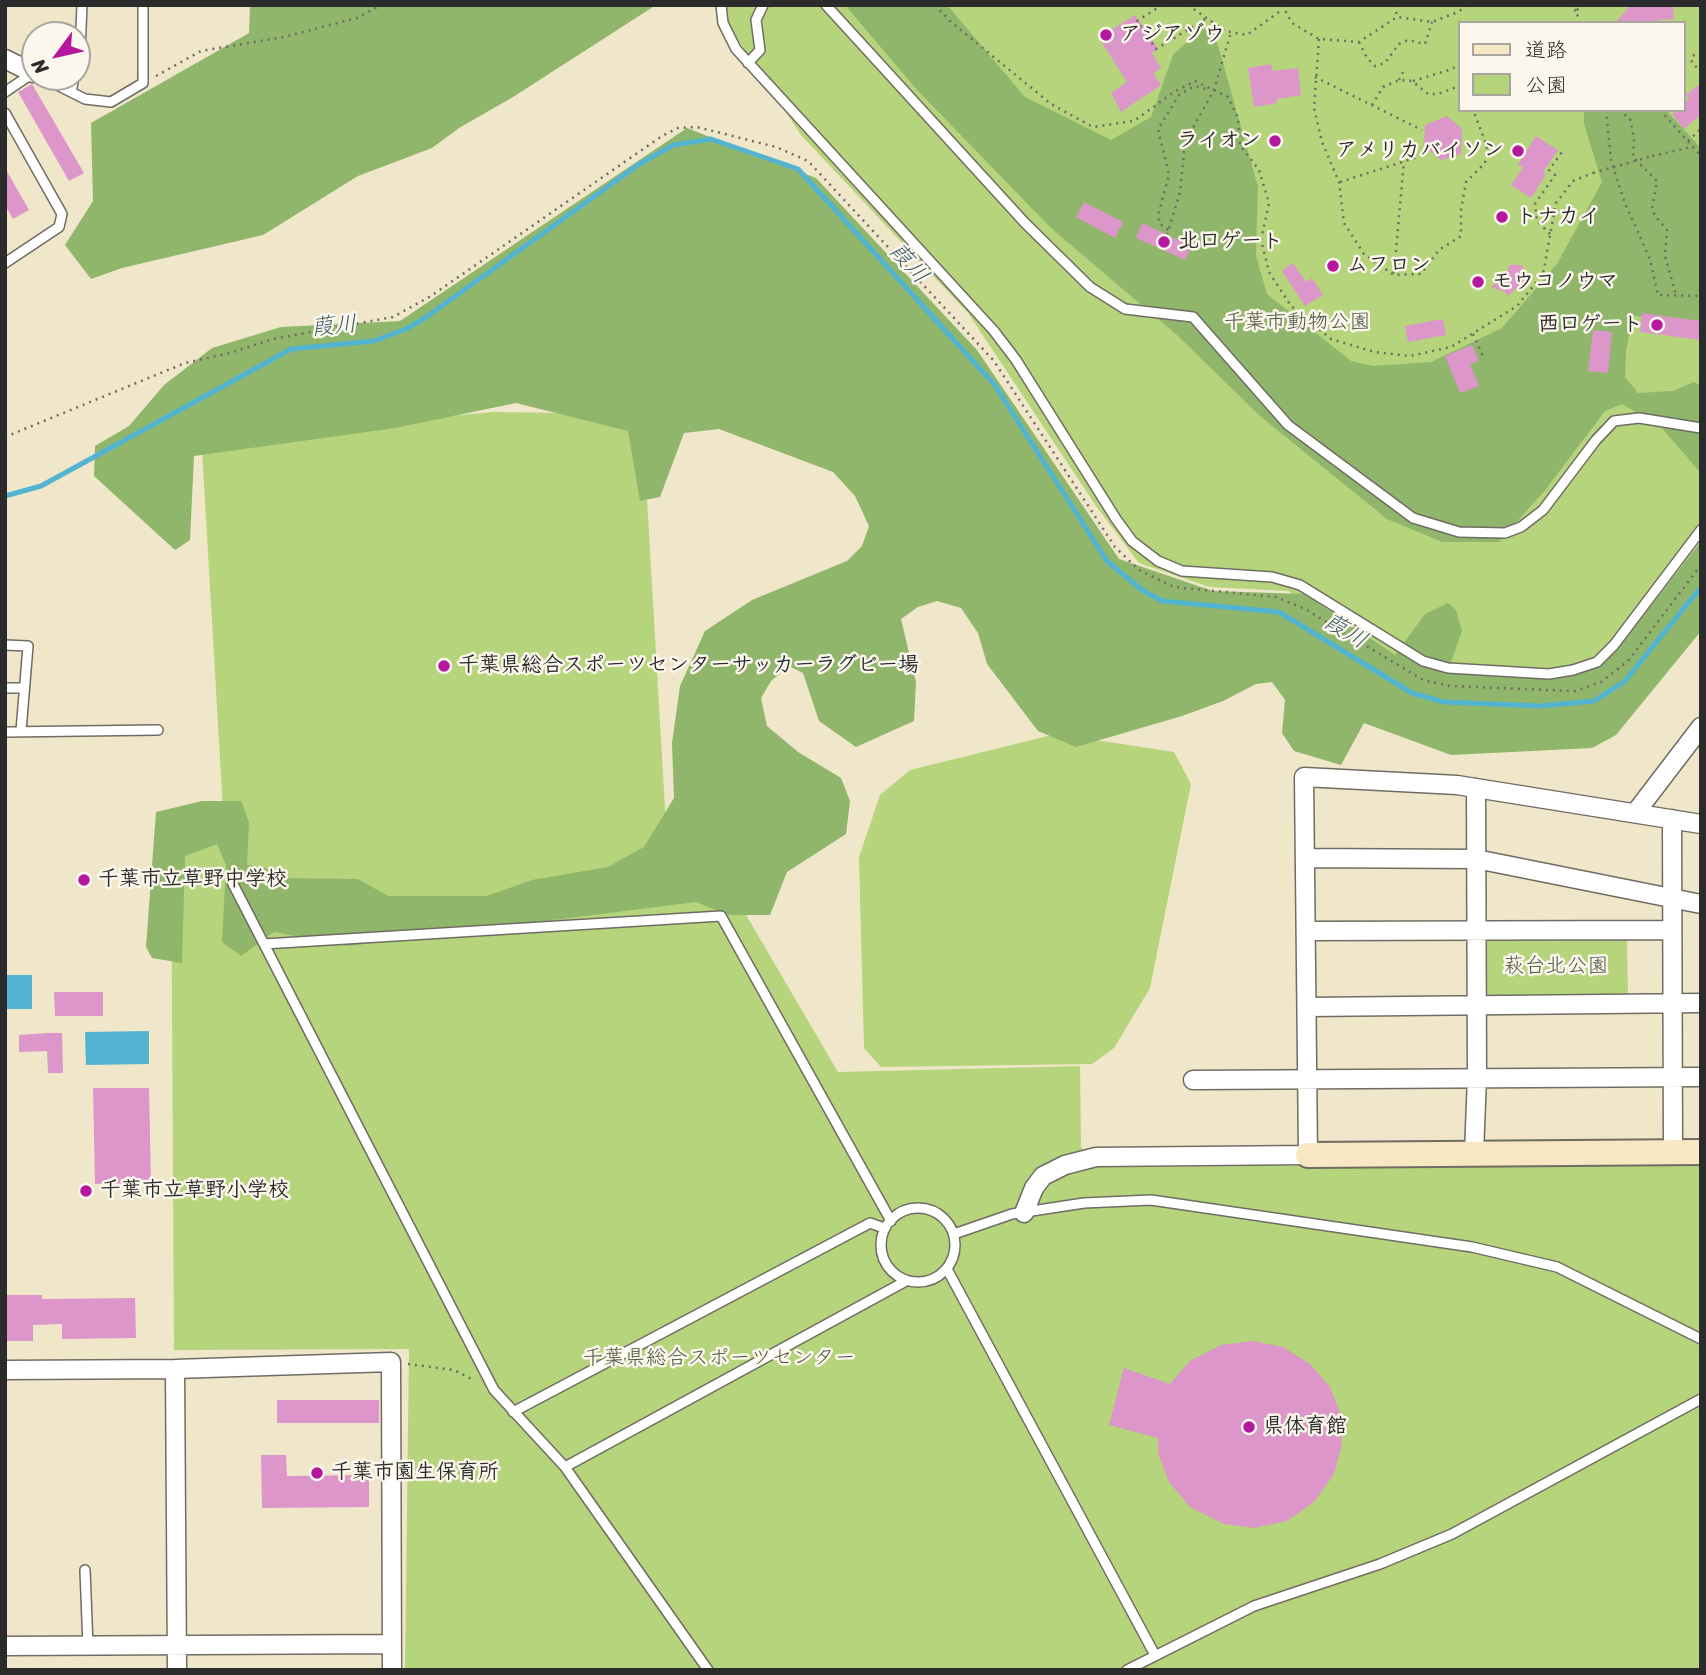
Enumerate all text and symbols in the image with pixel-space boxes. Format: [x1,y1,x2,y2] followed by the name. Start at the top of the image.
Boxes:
[21,21,91,91] north arrow
[1458,21,1685,112] legend
[1120,22,1225,48] place label: アジアゾウ
[1098,27,1114,43] marker: アジアゾウ
[1525,31,1567,69] text: 道路
[22,52,57,81] text: N
[1525,66,1567,104] text: 公園
[1177,128,1261,154] place label: ライオン
[1267,133,1283,149] marker: ライオン
[1336,138,1504,164] place label: アメリカバイソン
[1510,143,1526,159] marker: アメリカバイソン
[1516,204,1600,230] place label: トナカイ
[1494,209,1510,225] marker: トナカイ
[1178,229,1283,255] place label: 北口ゲート
[1156,234,1172,250] marker: 北口ゲート
[882,238,934,290] water label: 葭川
[1347,253,1431,279] place label: ムフロン
[1325,258,1341,274] marker: ムフロン
[1492,269,1618,295] place label: モウコノウマ
[1470,274,1486,290] marker: モウコノウマ
[1224,310,1370,336] park label: 千葉市動物公園
[310,311,358,343] water label: 葭川
[1538,312,1643,338] place label: 西口ゲート
[1649,317,1665,333] marker: 西口ゲート
[1318,608,1372,656] water label: 葭川
[458,653,919,679] place label: 千葉県総合スポーツセンターサッカーラグビー場
[436,658,452,674] marker: 千葉県総合スポーツセンターサッカーラグビー場
[98,867,287,893] place label: 千葉市立草野中学校
[76,872,92,888] marker: 千葉市立草野中学校
[1504,954,1608,980] park label: 萩台北公園
[100,1178,289,1204] place label: 千葉市立草野小学校
[78,1183,94,1199] marker: 千葉市立草野小学校
[583,1346,855,1372] park label: 千葉県総合スポーツセンター
[1263,1414,1347,1440] place label: 県体育館
[1241,1419,1257,1435] marker: 県体育館
[331,1460,499,1486] place label: 千葉市園生保育所
[309,1465,325,1481] marker: 千葉市園生保育所

